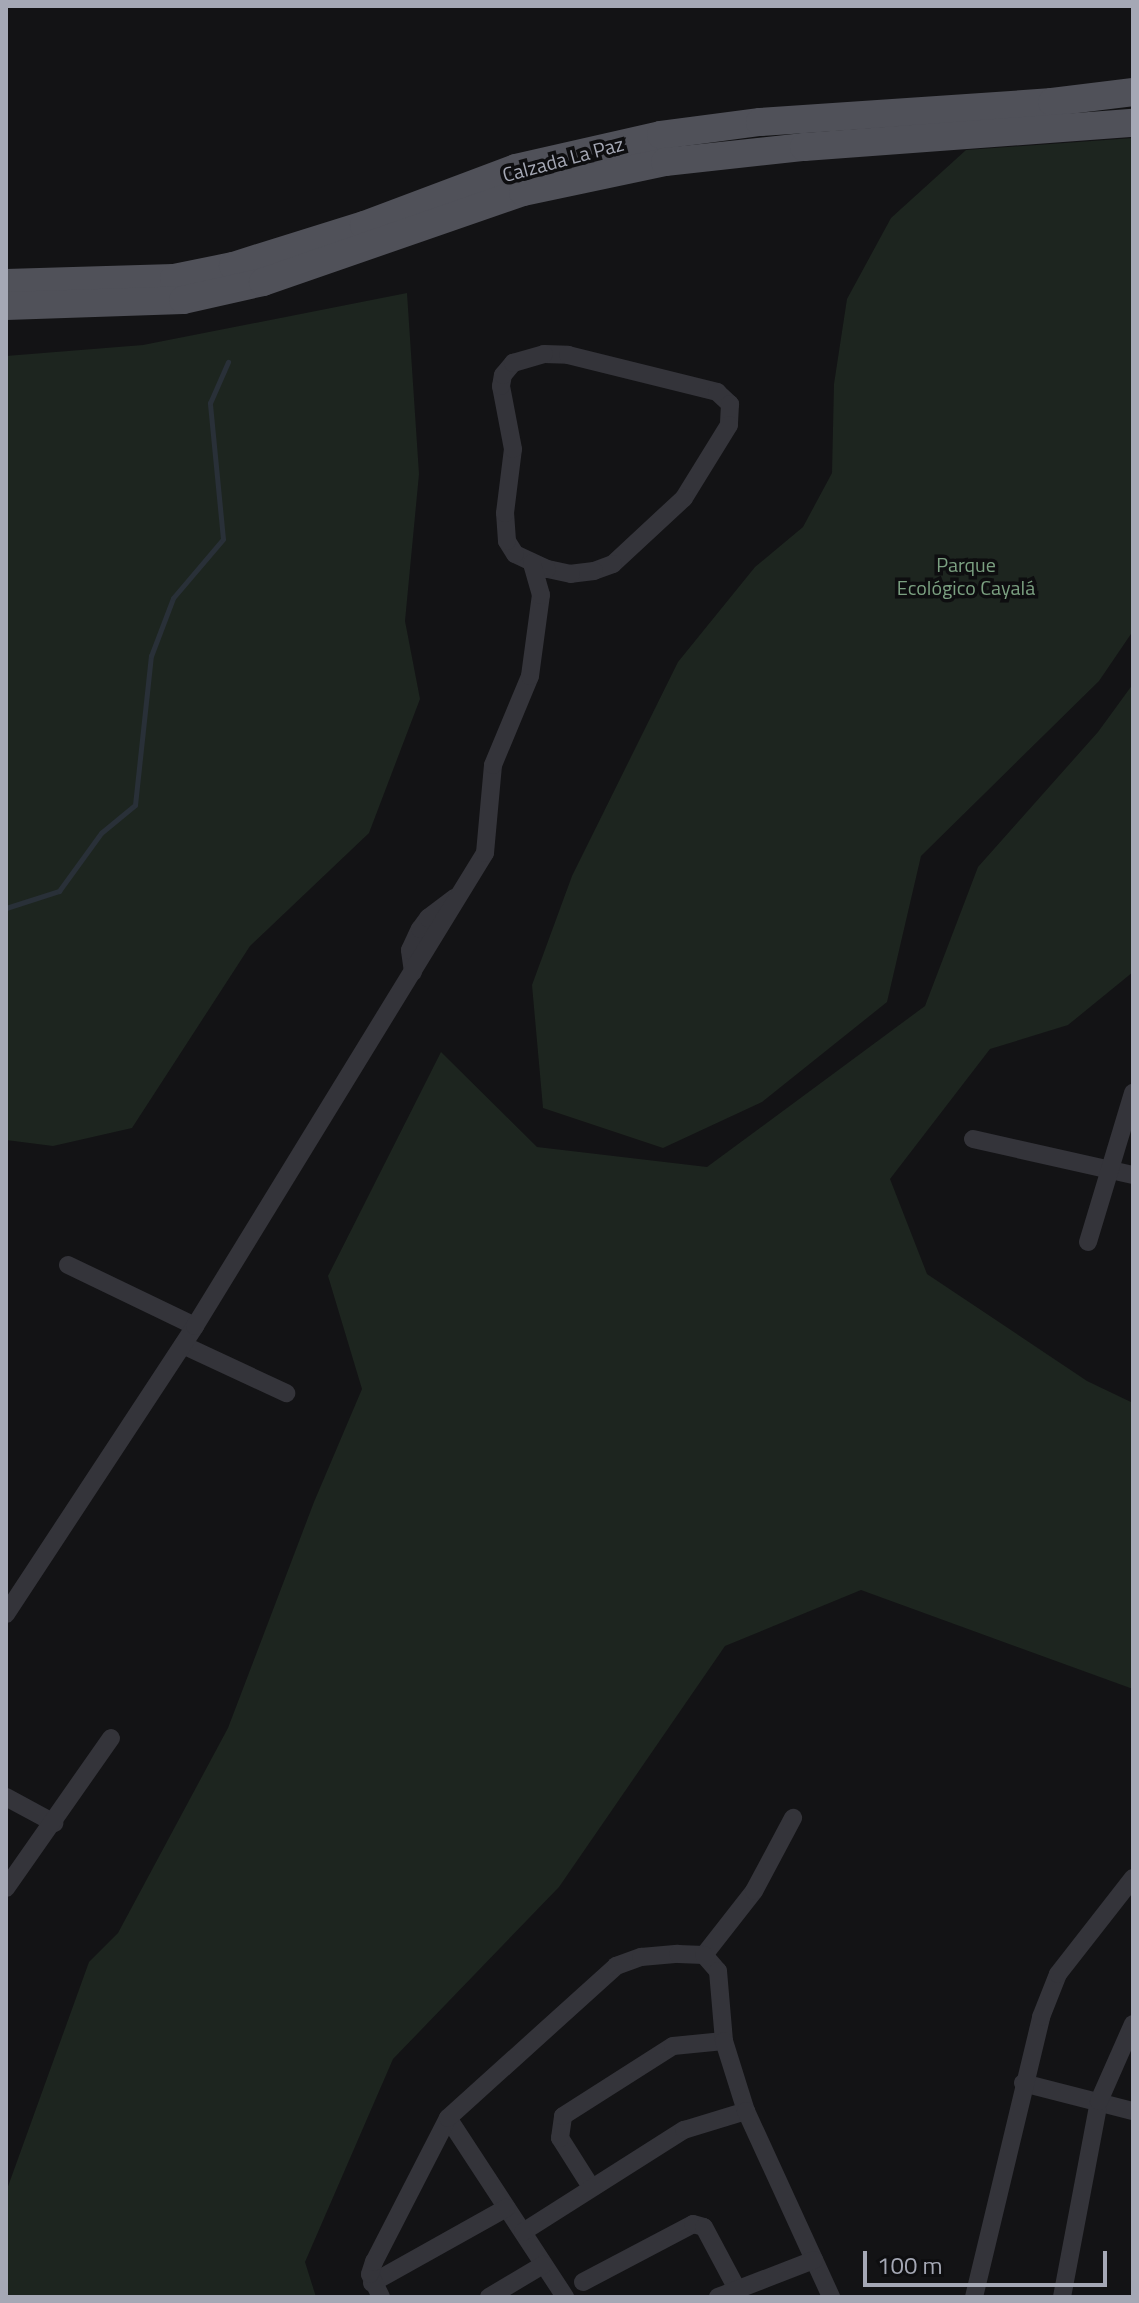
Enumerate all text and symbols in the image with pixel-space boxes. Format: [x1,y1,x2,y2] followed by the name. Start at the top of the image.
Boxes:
[500,131,626,187] street label: Calzada La Paz
[897,553,1035,600] park label: Parque Ecológico Cayalá
[867,2235,1111,2285] scale bar
[877,2247,943,2283] text: 100 m

